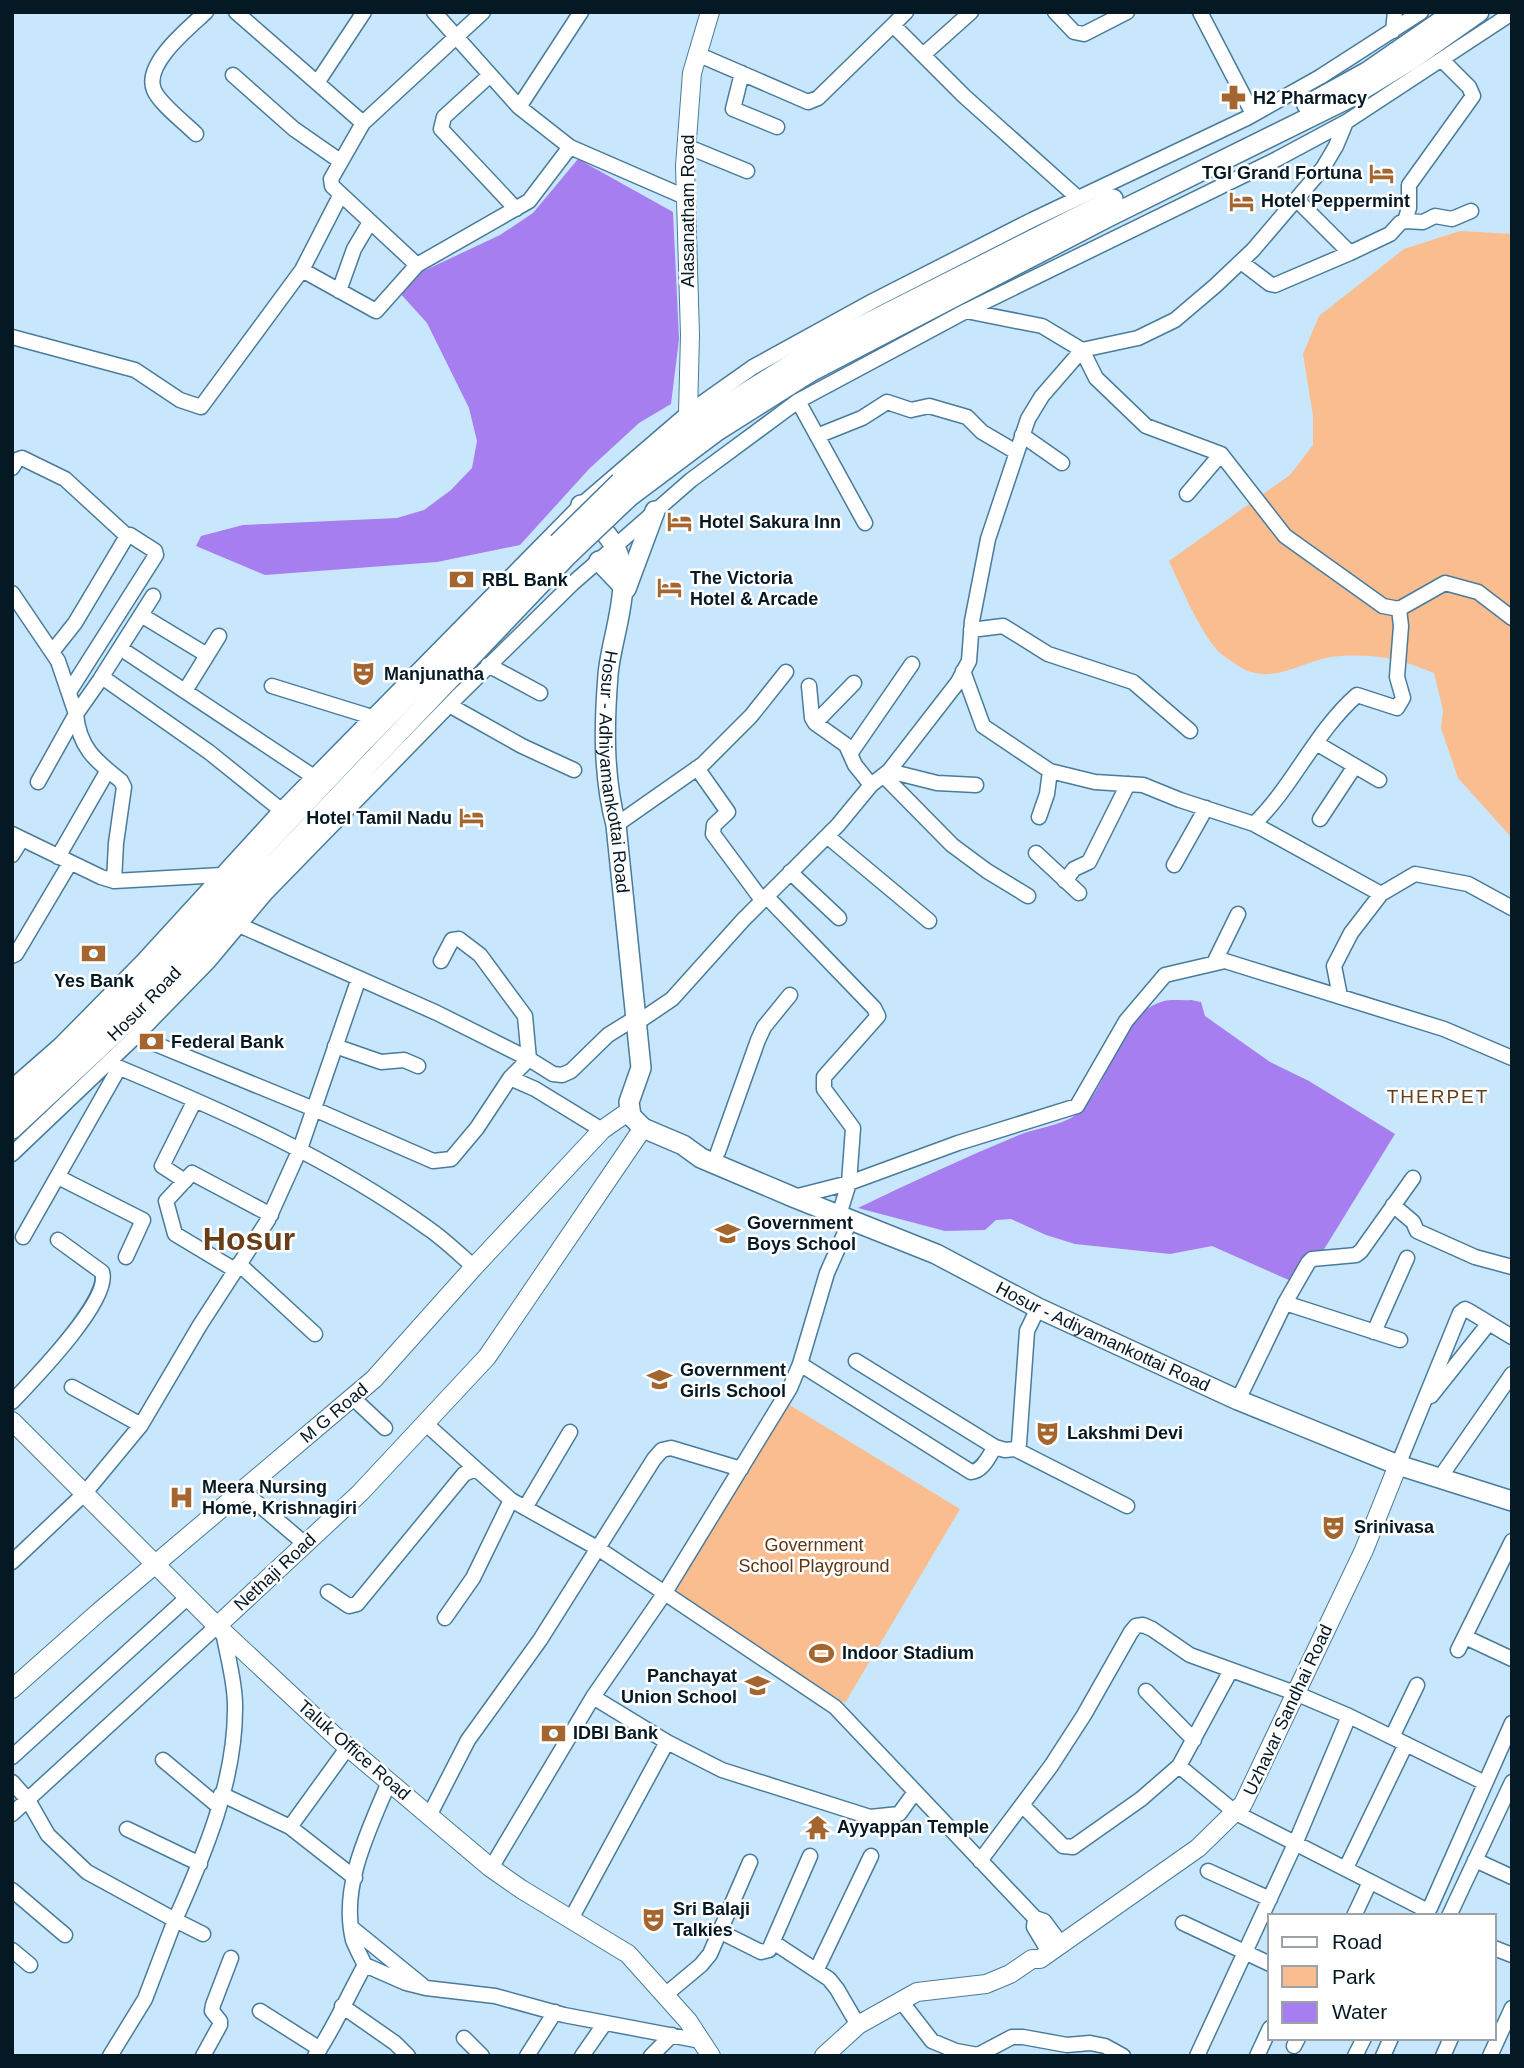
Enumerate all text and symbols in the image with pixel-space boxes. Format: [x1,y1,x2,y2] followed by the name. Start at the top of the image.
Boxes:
[1219,84,1247,112] pharmacy icon: H2 Pharmacy
[1253,88,1367,108] place label: H2 Pharmacy
[678,134,698,288] street label: Alasanatham Road
[1368,159,1396,187] hotel icon: TGI Grand Fortuna
[1202,163,1363,183] place label: TGI Grand Fortuna
[1227,187,1255,215] hotel icon: Hotel Peppermint
[1261,191,1410,211] place label: Hotel Peppermint
[665,508,693,536] hotel icon: Hotel Sakura Inn
[699,512,841,532] place label: Hotel Sakura Inn
[448,566,476,594] bank icon: RBL Bank
[690,568,818,609] place label: The Victoria Hotel & Arcade
[482,570,569,590] place label: RBL Bank
[656,574,684,602] hotel icon: The Victoria Hotel & Arcade
[595,649,633,894] street label: Hosur - Adhiyamankottai Road
[350,660,378,688] theatre icon: Manjunatha
[384,664,485,684] place label: Manjunatha
[458,804,486,832] hotel icon: Hotel Tamil Nadu
[306,808,452,828] place label: Hotel Tamil Nadu
[80,940,108,968] bank icon: Yes Bank
[103,963,185,1045] street label: Hosur Road
[54,971,135,991] place label: Yes Bank
[137,1028,165,1056] bank icon: Federal Bank
[171,1032,285,1052] place label: Federal Bank
[1387,1086,1489,1107] district label: THERPET
[747,1213,856,1254] place label: Government Boys School
[713,1219,741,1247] school or university icon: Government Boys School
[203,1221,295,1257] district label: Hosur
[993,1278,1213,1396] street label: Hosur - Adiyamankottai Road
[680,1360,786,1401] place label: Government Girls School
[646,1366,674,1394] school or university icon: Government Girls School
[296,1379,372,1447] street label: M G Road
[1033,1419,1061,1447] theatre icon: Lakshmi Devi
[1067,1423,1183,1443] place label: Lakshmi Devi
[202,1477,357,1518] place label: Meera Nursing Home, Krishnagiri
[168,1483,196,1511] hospital icon: Meera Nursing Home, Krishnagiri
[1320,1513,1348,1541] theatre icon: Srinivasa
[1354,1517,1435,1537] place label: Srinivasa
[230,1529,320,1615] street label: Nethaji Road
[738,1535,890,1576] park label: Government School Playground
[1240,1621,1336,1799] street label: Uzhavar Sandhai Road
[808,1639,836,1667] sports icon: Indoor Stadium
[842,1643,974,1663] place label: Indoor Stadium
[621,1666,737,1707] place label: Panchayat Union School
[743,1672,771,1700] school or university icon: Panchayat Union School
[294,1696,414,1804] street label: Taluk Office Road
[539,1719,567,1747] bank icon: IDBI Bank
[573,1723,659,1743] place label: IDBI Bank
[803,1813,831,1841] temple icon: Ayyappan Temple
[837,1817,989,1837] place label: Ayyappan Temple
[673,1899,750,1940] place label: Sri Balaji Talkies
[639,1905,667,1933] theatre icon: Sri Balaji Talkies
[1268,1914,1496,2040] legend
[1332,1930,1382,1953] text: Road
[1332,1965,1376,1988] text: Park
[1332,2000,1387,2023] text: Water

